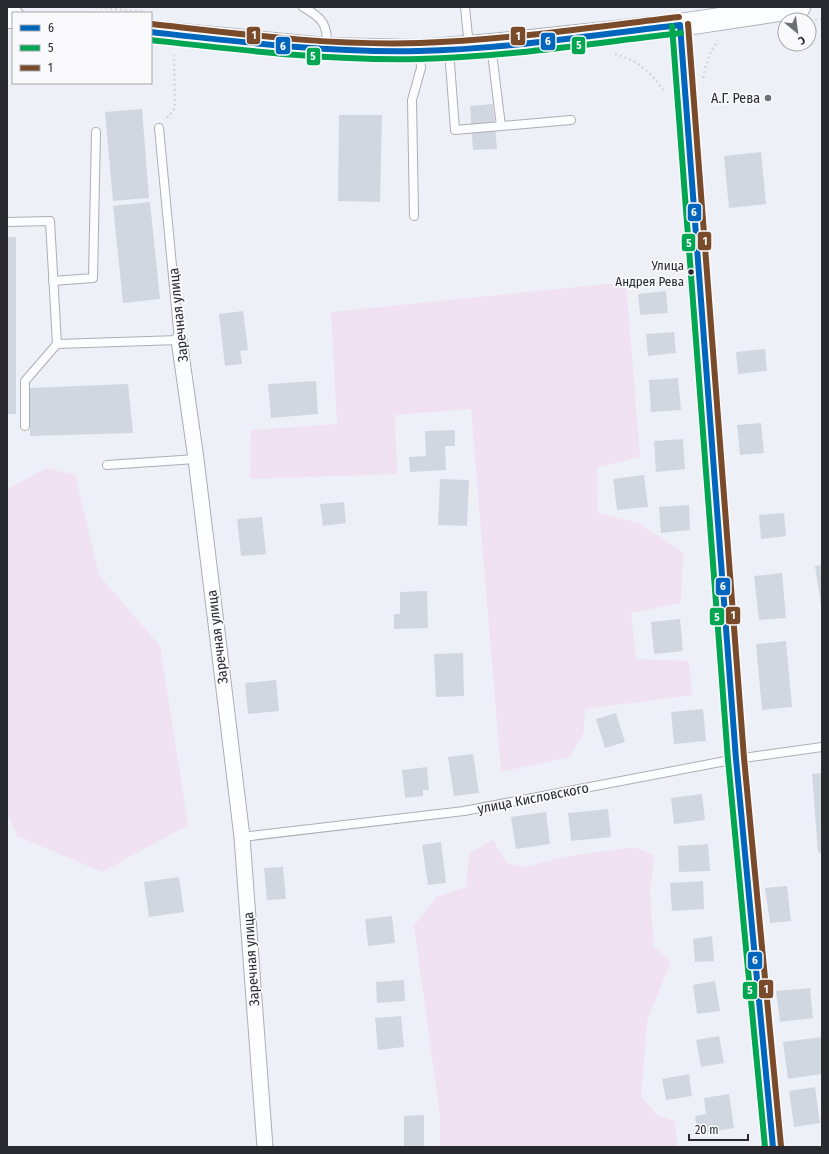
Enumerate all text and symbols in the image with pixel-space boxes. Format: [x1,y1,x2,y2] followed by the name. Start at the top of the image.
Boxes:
[12,12,152,84] legend
[777,12,817,52] north arrow
[48,21,54,35] text: 6
[246,26,261,45] line badge: 1
[510,26,526,46] line badge: 1
[252,29,256,42] text: 1
[516,30,520,43] text: 1
[540,32,556,51] line badge: 6
[796,33,807,48] text: С
[545,35,551,48] text: 6
[275,36,291,55] line badge: 6
[571,36,586,55] line badge: 5
[576,39,582,52] text: 5
[280,40,286,53] text: 6
[48,41,54,55] text: 5
[306,47,321,66] line badge: 5
[310,50,316,63] text: 5
[48,61,53,75] text: 1
[711,90,760,107] place label: А.Г. Рева
[763,93,773,103] marker: А.Г. Рева
[687,203,702,222] line badge: 6
[691,206,697,219] text: 6
[697,231,712,251] line badge: 1
[681,233,696,252] line badge: 5
[703,235,707,248] text: 1
[686,237,692,250] text: 5
[615,258,684,289] place label: Улица Андрея Рева
[165,267,192,363] street label: Заречная улица
[686,267,696,277] marker: Улица Андрея Рева
[715,577,731,596] line badge: 6
[720,580,726,593] text: 6
[203,589,232,685] street label: Заречная улица
[725,606,741,625] line badge: 1
[709,607,725,626] line badge: 5
[731,609,735,622] text: 1
[714,611,720,624] text: 5
[476,779,590,818] street label: улица Кисловского
[240,911,263,1007] street label: Заречная улица
[747,951,763,970] line badge: 6
[752,954,758,967] text: 6
[758,979,774,999] line badge: 1
[742,981,758,1000] line badge: 5
[764,983,768,996] text: 1
[747,984,753,997] text: 5
[689,1116,748,1142] scale bar
[695,1123,719,1137] text: 20 m

